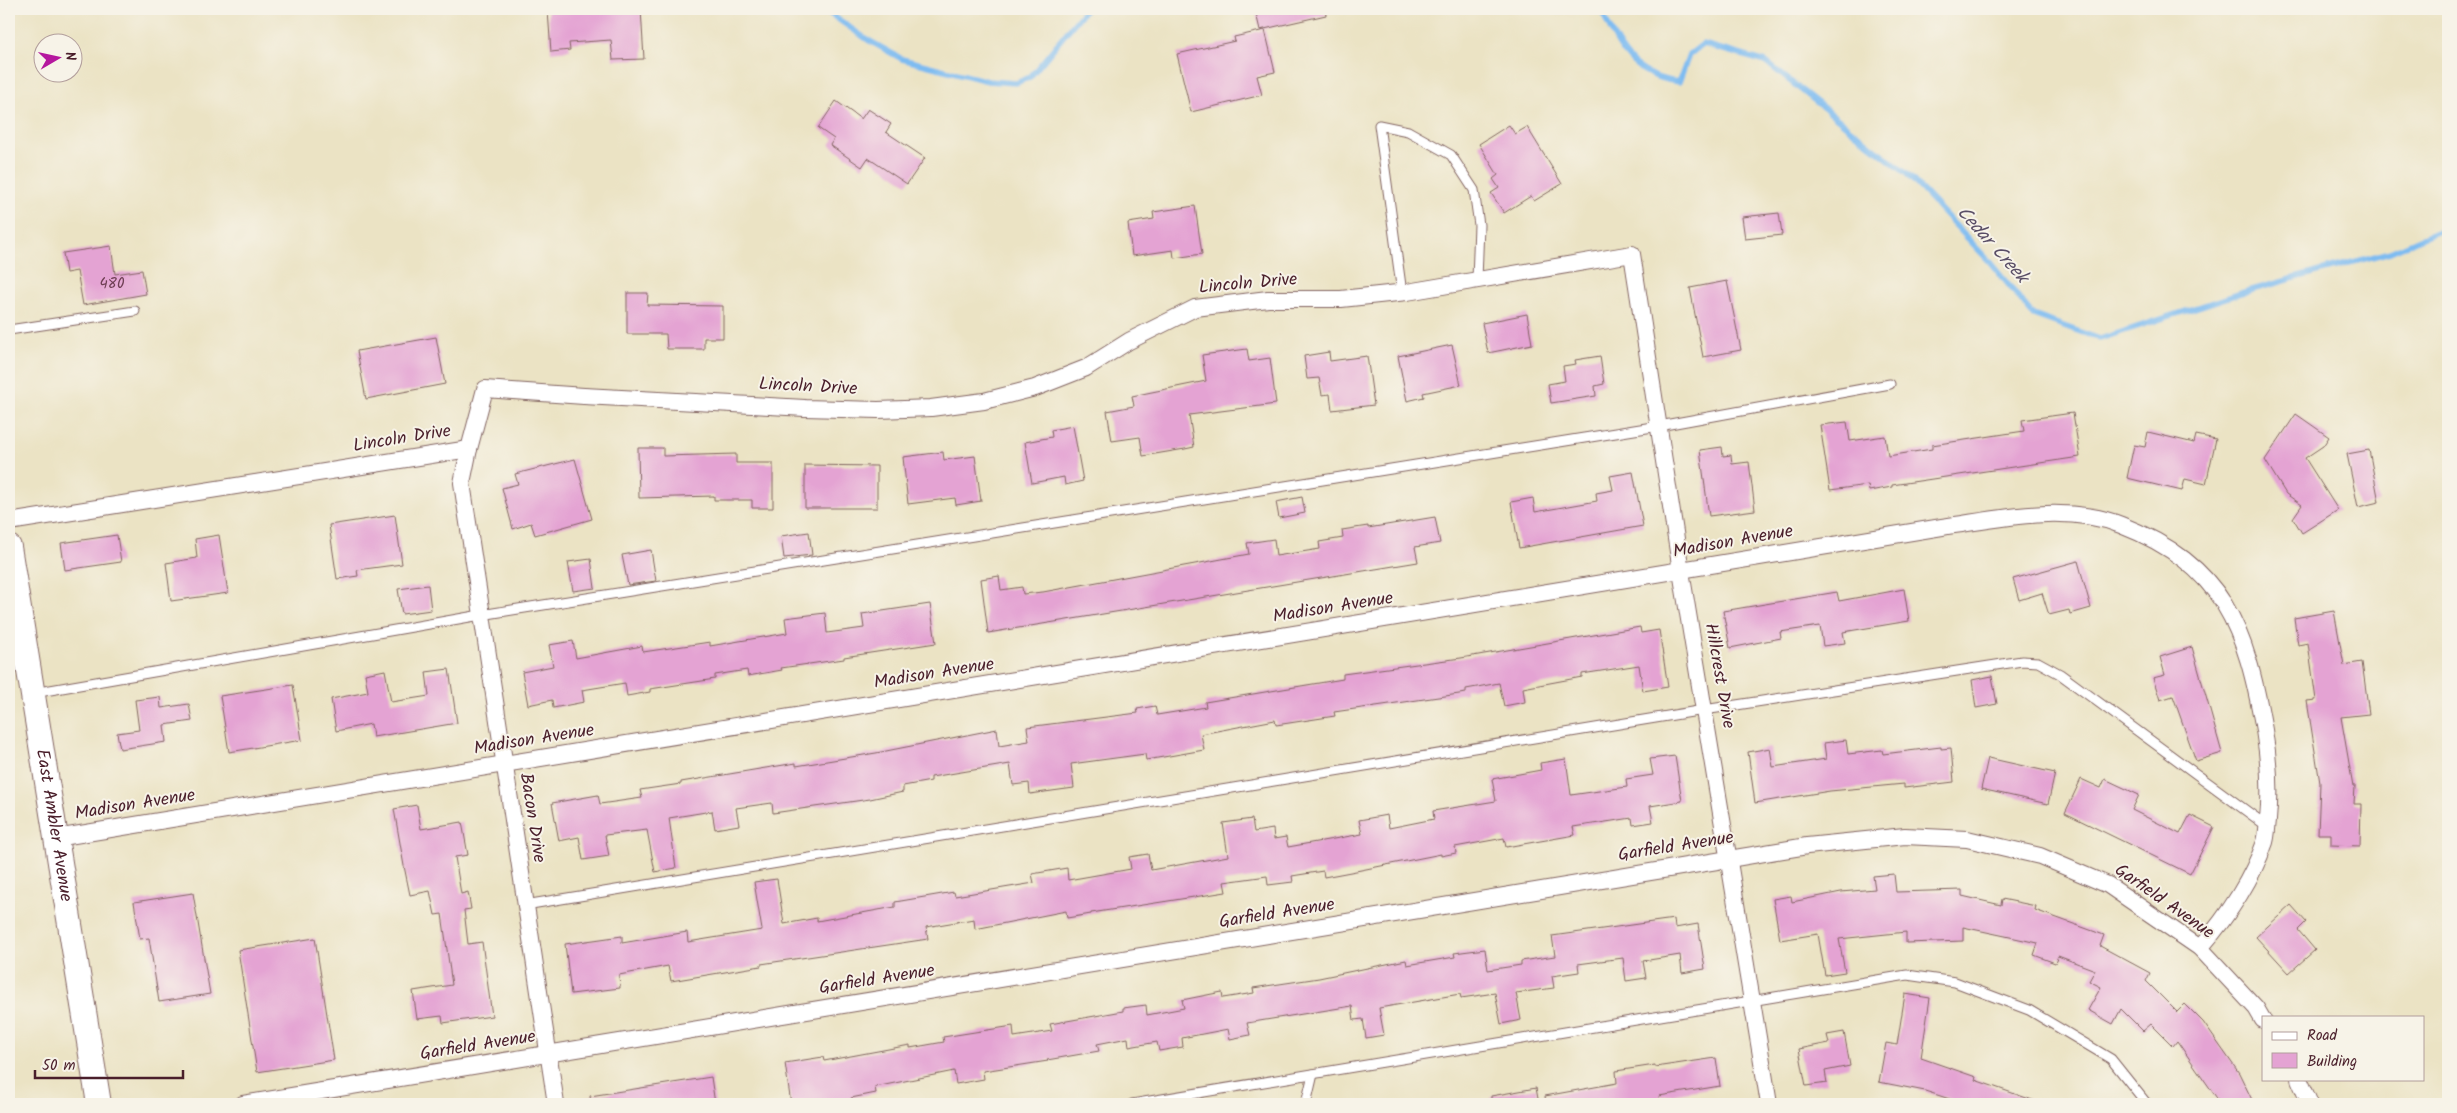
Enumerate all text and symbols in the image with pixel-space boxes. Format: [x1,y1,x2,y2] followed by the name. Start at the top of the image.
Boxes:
[32,32,82,82] north arrow
[58,50,81,62] text: N
[1949,199,2037,293] water label: Cedar Creek
[1198,265,1298,303] street label: Lincoln Drive
[100,272,125,296] house number: 480
[758,370,858,404] street label: Lincoln Drive
[351,417,453,461] street label: Lincoln Drive
[1671,517,1795,567] street label: Madison Avenue
[1271,584,1395,632] street label: Madison Avenue
[1695,621,1743,731] street label: Hillcrest Drive
[872,650,996,698] street label: Madison Avenue
[472,716,596,764] street label: Madison Avenue
[27,747,81,904] street label: East Ambler Avenue
[511,771,553,865] street label: Bacon Drive
[73,781,197,829] street label: Madison Avenue
[1616,824,1736,870] street label: Garfield Avenue
[2108,857,2220,947] street label: Garfield Avenue
[1217,891,1337,937] street label: Garfield Avenue
[817,957,937,1003] street label: Garfield Avenue
[2262,1016,2424,1080] legend
[418,1023,538,1069] street label: Garfield Avenue
[2307,1024,2338,1048] text: Road
[35,1048,182,1080] scale bar
[2307,1050,2357,1074] text: Building
[42,1054,76,1078] text: 50 m

